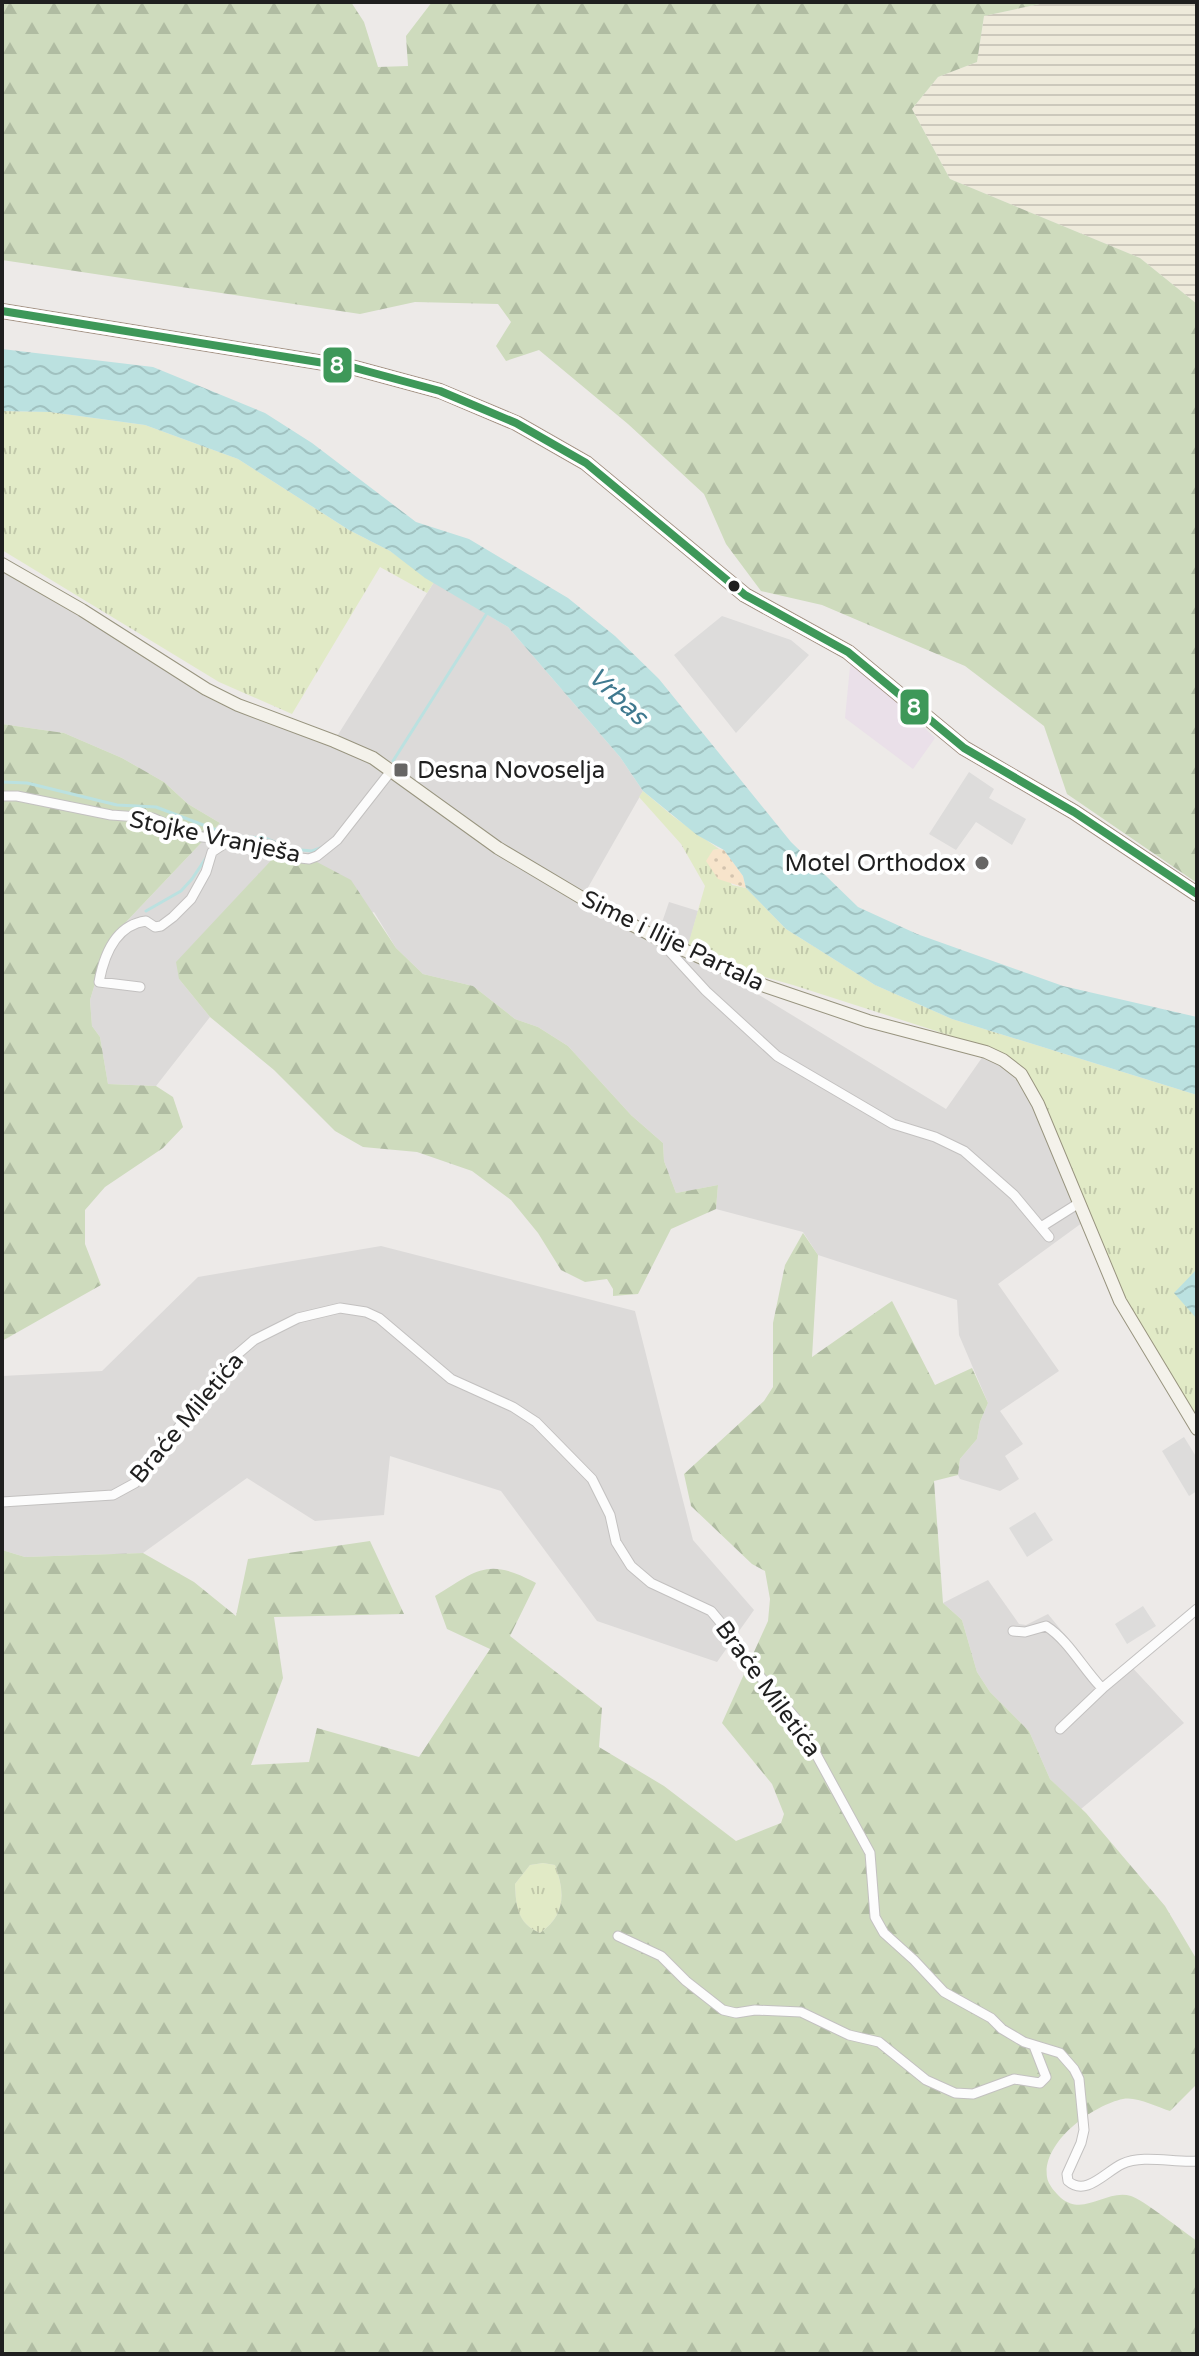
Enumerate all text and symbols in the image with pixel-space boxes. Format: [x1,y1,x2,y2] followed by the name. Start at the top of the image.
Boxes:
[322,346,353,384] line badge: 8
[330,353,344,379] text: 8
[726,578,742,594] unlabelled marker
[582,661,655,732] water label: Vrbas
[899,688,930,726] line badge: 8
[907,695,921,721] text: 8
[417,756,605,785] place label: Desna Novoselja
[392,761,410,779] marker: Desna Novoselja
[127,805,303,869] street label: Stojke Vranješa
[785,849,966,878] place label: Motel Orthodox
[973,854,991,872] marker: Motel Orthodox
[577,884,769,998] street label: Sime i Ilije Partala
[124,1347,250,1489] street label: Braće Miletića
[709,1615,827,1763] street label: Braće Miletića

